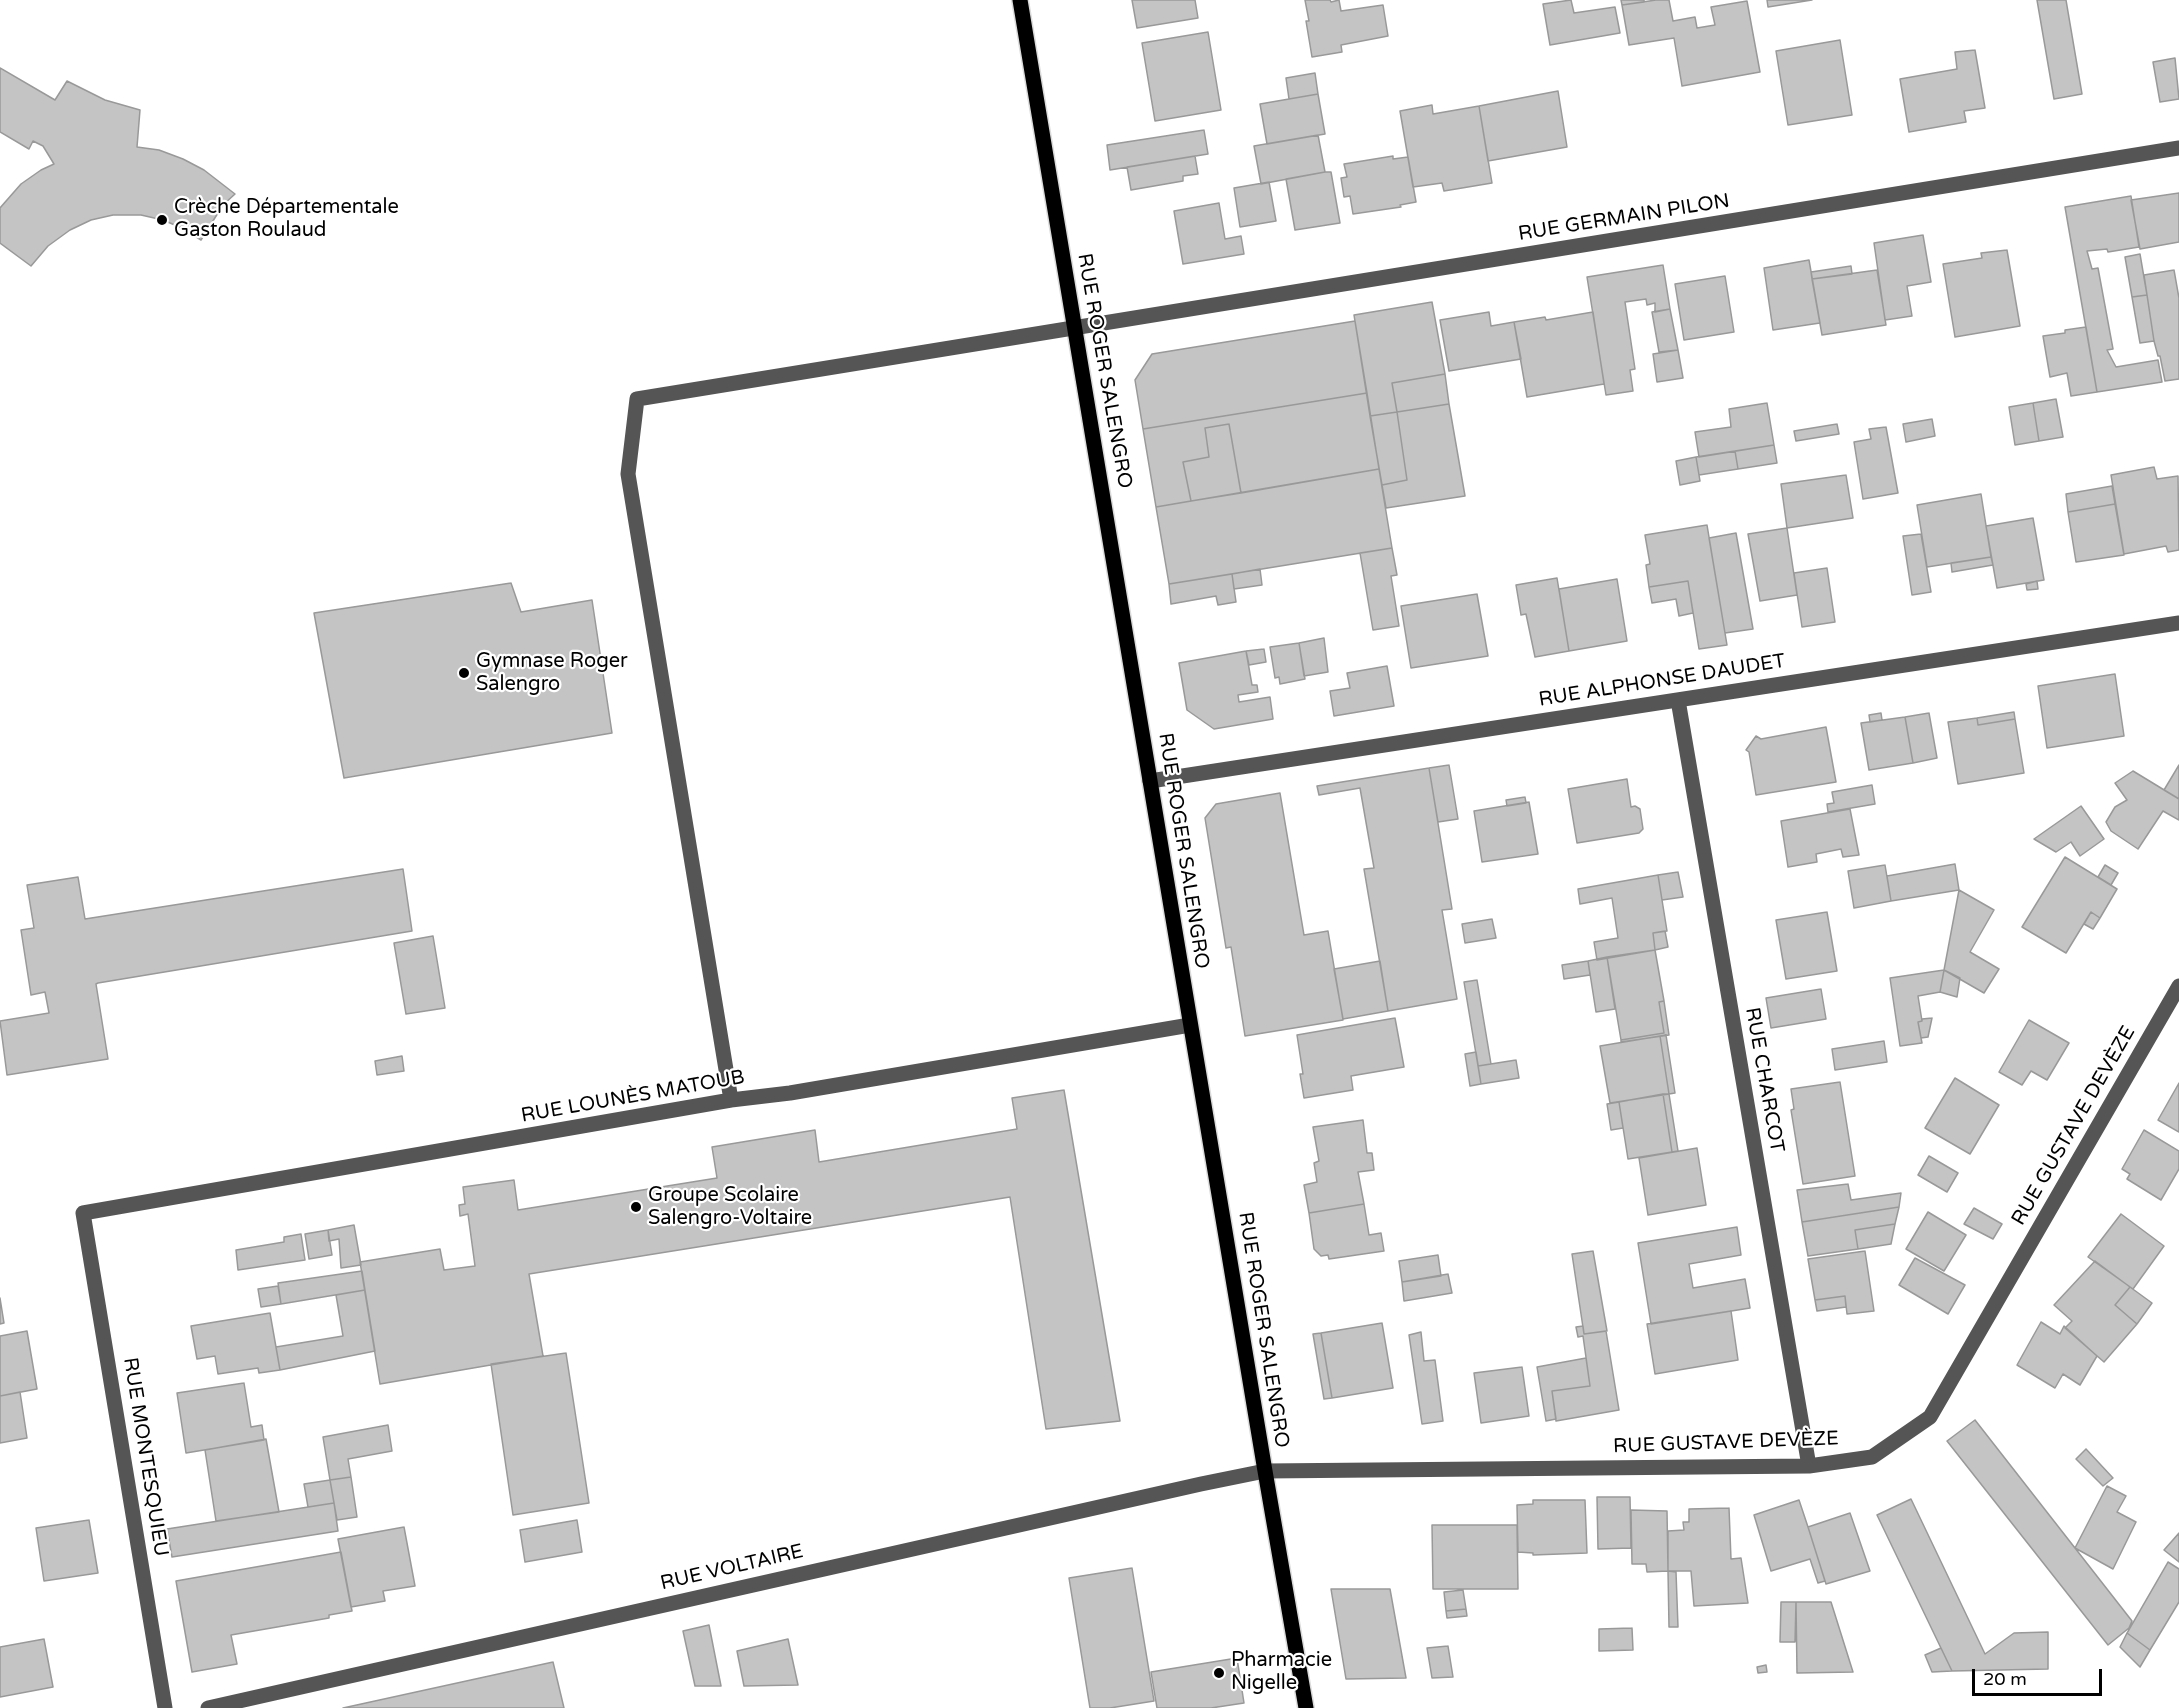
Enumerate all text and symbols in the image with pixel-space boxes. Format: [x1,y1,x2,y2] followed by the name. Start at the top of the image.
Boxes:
[1517,189,1731,247] street label: RUE GERMAIN PILON
[174,196,399,243] place label: Crèche Départementale Gaston Roulaud
[155,213,169,227] marker: Crèche Départementale Gaston Roulaud
[1071,252,1137,490] street label: RUE ROGER SALENGRO
[476,650,628,697] place label: Gymnase Roger Salengro
[1537,650,1787,712] street label: RUE ALPHONSE DAUDET
[457,666,471,680] marker: Gymnase Roger Salengro
[1153,731,1213,971] street label: RUE ROGER SALENGRO
[1739,1006,1789,1154] street label: RUE CHARCOT
[2007,1022,2141,1230] street label: RUE GUSTAVE DEVÈZE
[519,1066,747,1128] street label: RUE LOUNÈS MATOUB
[648,1184,812,1231] place label: Groupe Scolaire Salengro-Voltaire
[629,1200,643,1214] marker: Groupe Scolaire Salengro-Voltaire
[1233,1210,1293,1450] street label: RUE ROGER SALENGRO
[117,1356,173,1558] street label: RUE MONTESQUIEU
[1613,1427,1839,1459] street label: RUE GUSTAVE DEVÈZE
[658,1540,806,1596] street label: RUE VOLTAIRE
[1231,1649,1332,1696] place label: Pharmacie Nigelle
[1975,1657,2106,1695] scale bar
[1212,1666,1226,1680] marker: Pharmacie Nigelle
[1983,1668,2027,1690] text: 20 m

